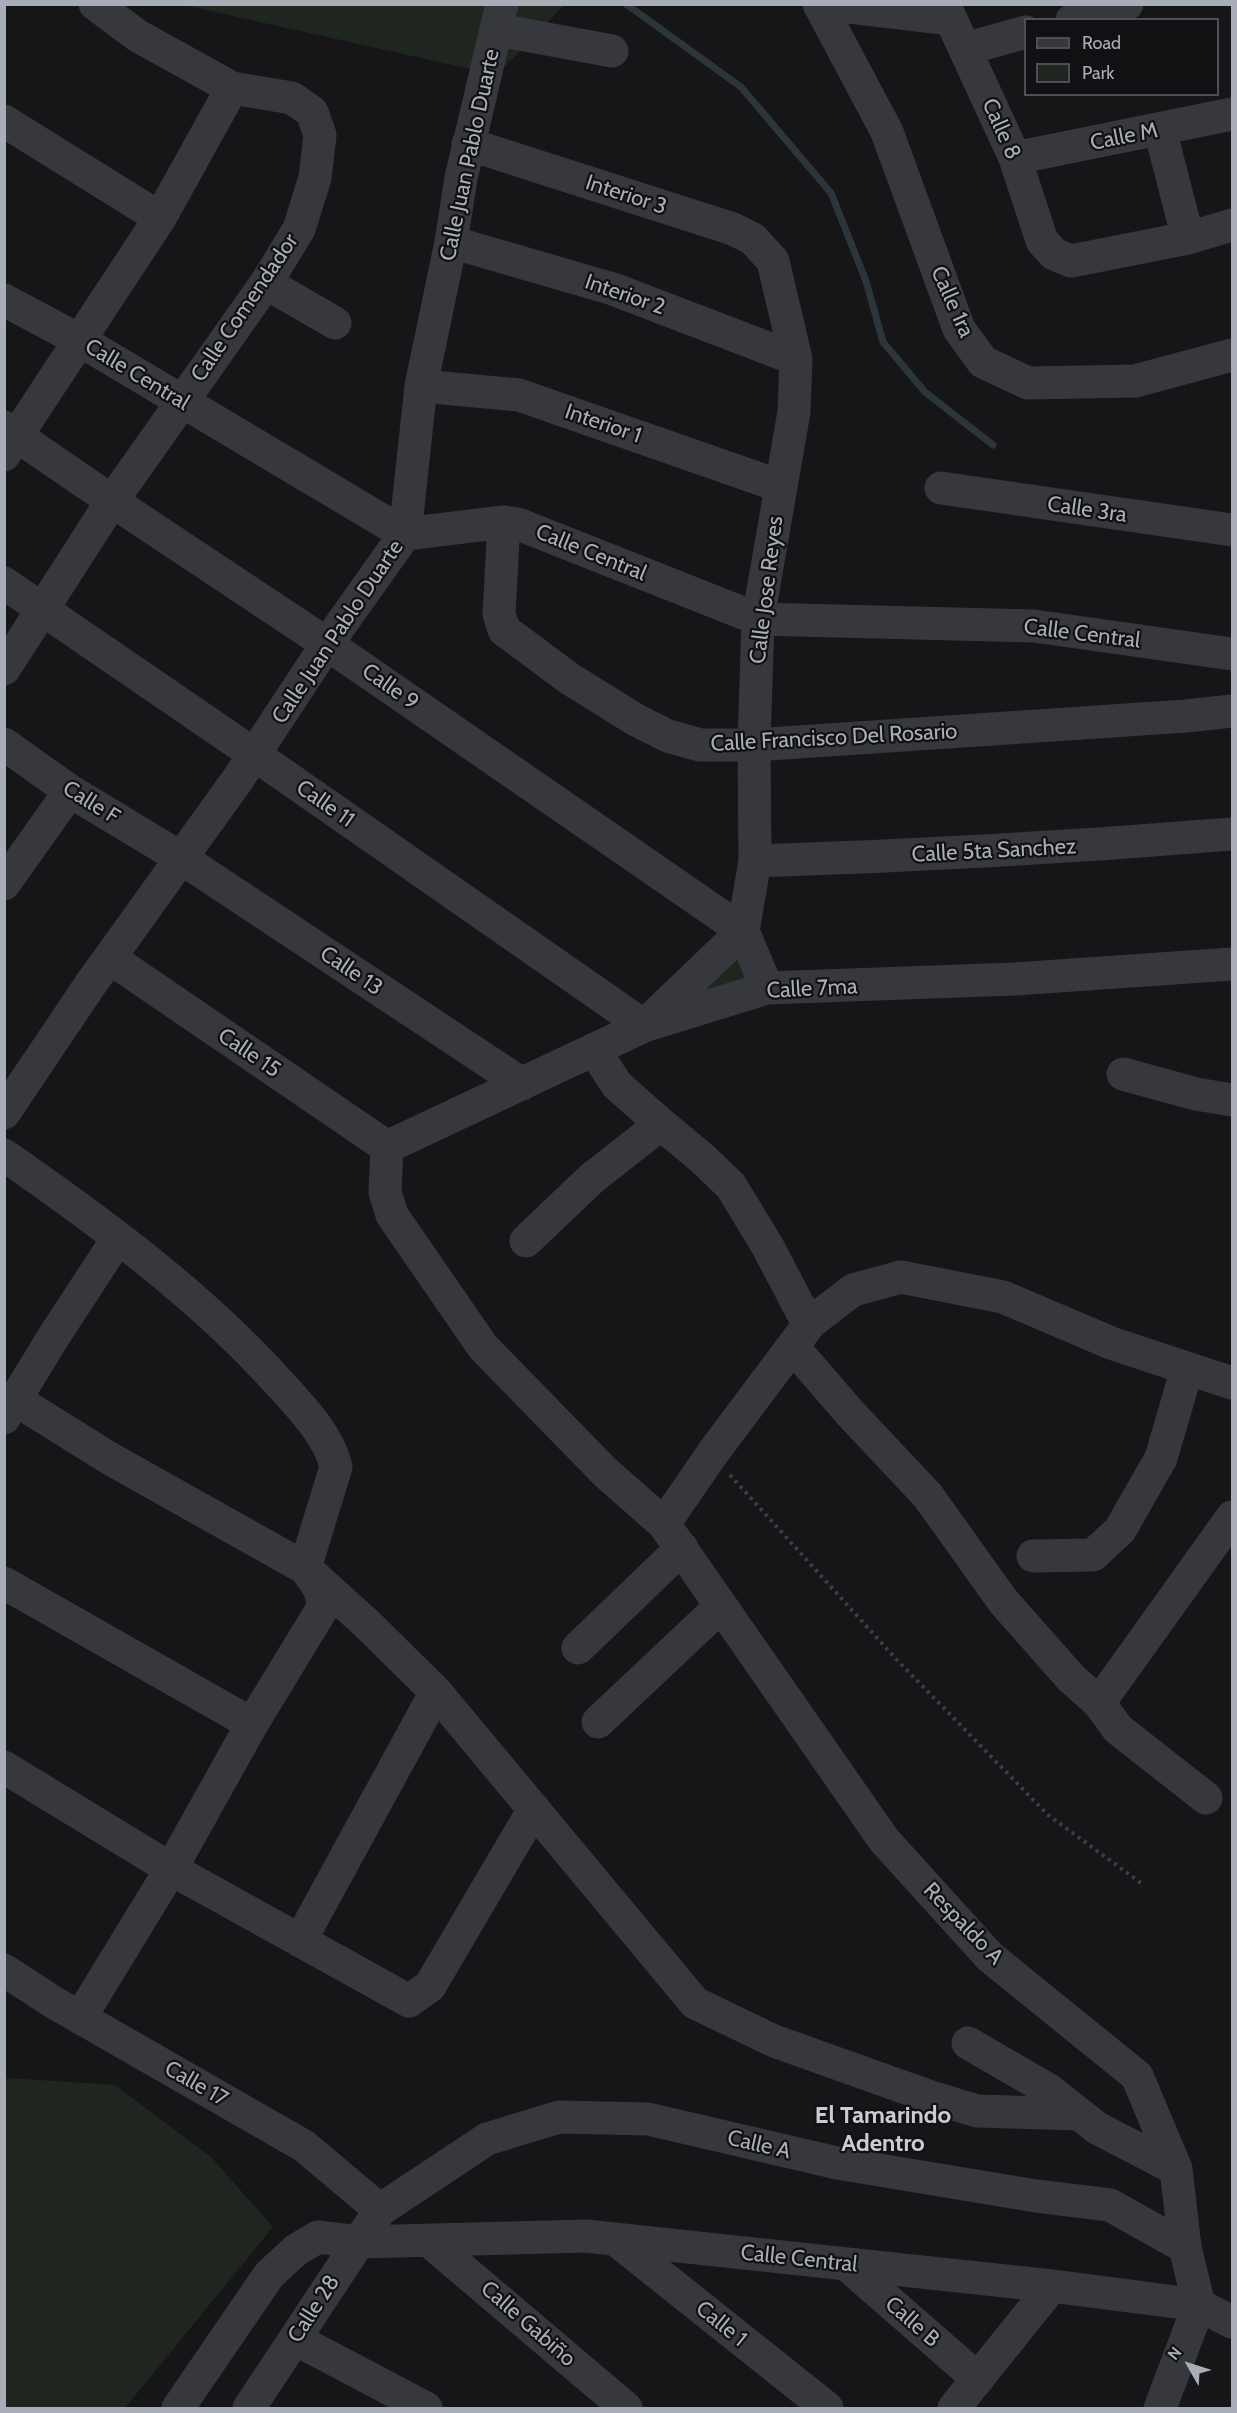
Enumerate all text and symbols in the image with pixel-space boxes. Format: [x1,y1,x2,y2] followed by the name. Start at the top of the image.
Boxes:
[1024,18,1219,96] legend
[1082,32,1121,54] text: Road
[435,47,505,263] street label: Calle Juan Pablo Duarte
[1082,62,1114,84] text: Park
[976,94,1026,164] street label: Calle 8
[1088,118,1160,156] street label: Calle M
[582,170,670,220] street label: Interior 3
[186,229,304,387] street label: Calle Comendador
[925,262,979,342] street label: Calle 1ra
[581,269,669,321] street label: Interior 2
[80,334,194,416] street label: Calle Central
[561,399,645,449] street label: Interior 1
[1046,491,1128,529] street label: Calle 3ra
[745,515,789,665] street label: Calle Jose Reyes
[532,519,650,587] street label: Calle Central
[267,535,409,729] street label: Calle Juan Pablo Duarte
[1022,614,1142,654] street label: Calle Central
[357,658,423,716] street label: Calle 9
[710,718,958,758] street label: Calle Francisco Del Rosario
[58,775,124,831] street label: Calle F
[291,775,359,833] street label: Calle 11
[911,834,1077,868] street label: Calle 5ta Sanchez
[315,941,387,1001] street label: Calle 13
[766,973,858,1005] street label: Calle 7ma
[213,1023,285,1083] street label: Calle 15
[917,1877,1009,1971] street label: Respaldo A
[160,2055,232,2113] street label: Calle 17
[815,2102,951,2158] district label: El Tamarindo Adentro
[725,2125,793,2165] street label: Calle A
[739,2240,859,2278] street label: Calle Central
[282,2270,346,2348] street label: Calle 28
[475,2276,581,2372] street label: Calle Gabiño
[879,2291,945,2353] street label: Calle B
[690,2296,752,2352] street label: Calle 1
[1159,2335,1219,2395] north arrow
[1164,2343,1186,2364] text: N

